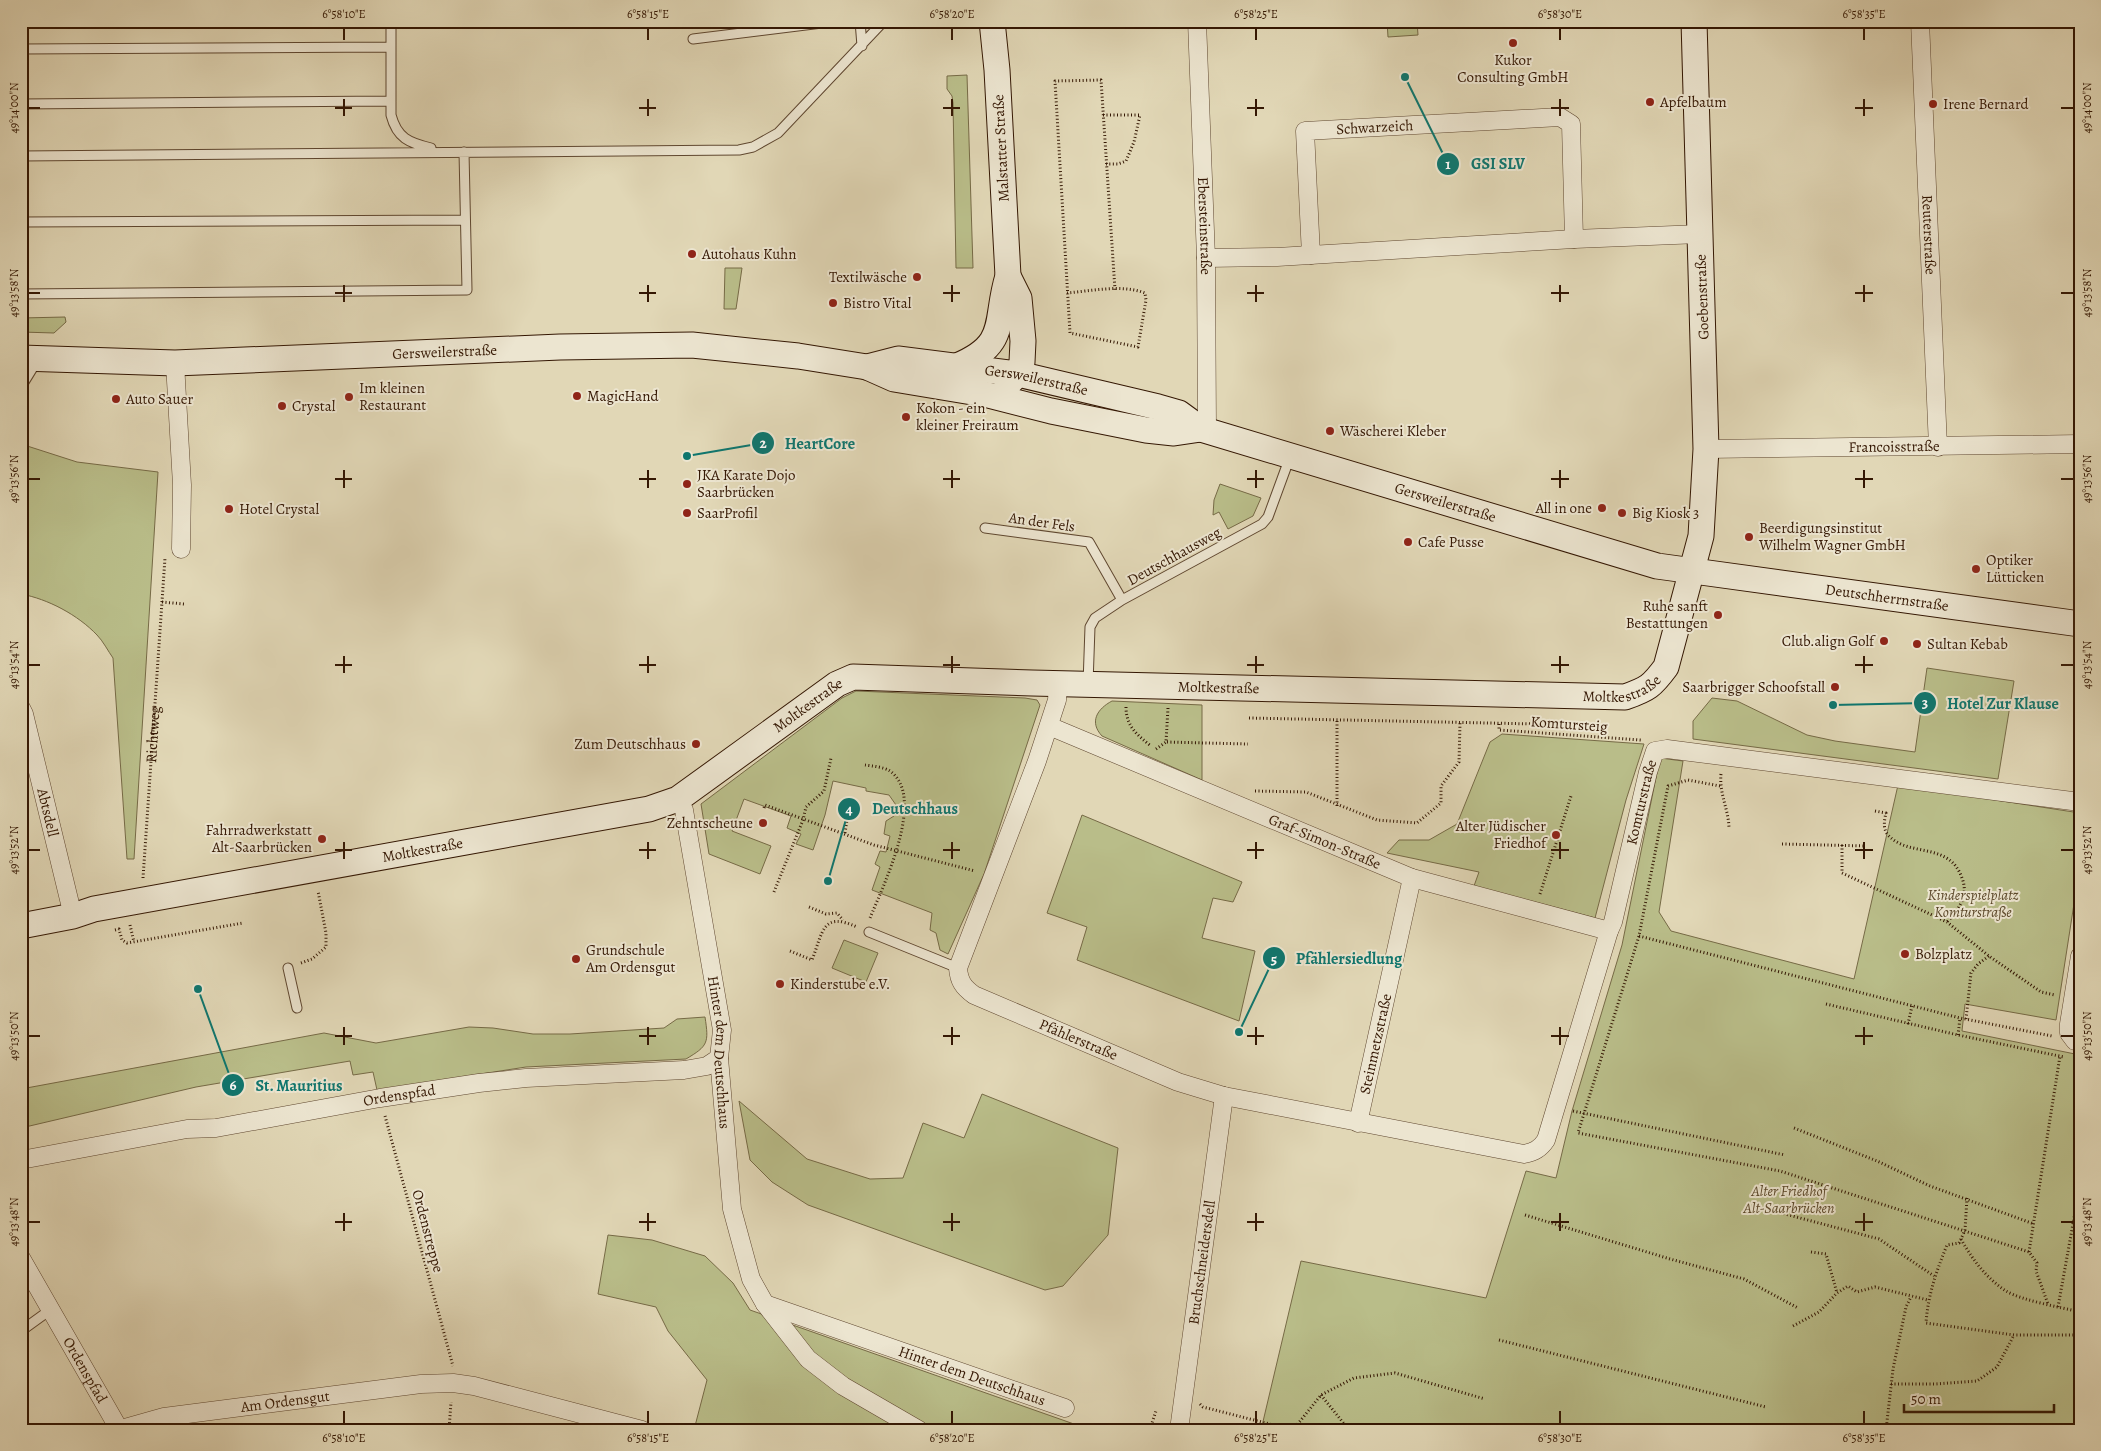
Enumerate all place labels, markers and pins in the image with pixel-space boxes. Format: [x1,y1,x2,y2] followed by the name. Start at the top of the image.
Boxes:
[1507,37,1519,49] marker: Kukor Consulting GmbH
[1457,50,1569,87] place label: Kukor Consulting GmbH
[1659,92,1727,112] place label: Apfelbaum
[1943,94,2030,114] place label: Irene Bernard
[1644,96,1656,108] marker: Apfelbaum
[1927,98,1939,110] marker: Irene Bernard
[1436,148,1535,179] callout: GSI SLV
[701,244,797,264] place label: Autohaus Kuhn
[686,248,698,260] marker: Autohaus Kuhn
[829,267,907,287] place label: Textilwäsche
[911,271,923,283] marker: Textilwäsche
[843,293,912,313] place label: Bistro Vital
[827,297,839,309] marker: Bistro Vital
[359,378,426,415] place label: Im kleinen Restaurant
[587,386,659,406] place label: MagicHand
[125,389,193,409] place label: Auto Sauer
[571,390,583,402] marker: MagicHand
[343,391,355,403] marker: Im kleinen Restaurant
[110,393,122,405] marker: Auto Sauer
[292,396,336,416] place label: Crystal
[916,398,1019,435] place label: Kokon - ein kleiner Freiraum
[276,400,288,412] marker: Crystal
[900,411,912,423] marker: Kokon - ein kleiner Freiraum
[1339,421,1447,441] place label: Wäscherei Kleber
[1324,425,1336,437] marker: Wäscherei Kleber
[750,427,865,458] callout: HeartCore
[697,465,795,502] place label: JKA Karate Dojo Saarbrücken
[681,478,693,490] marker: JKA Karate Dojo Saarbrücken
[1534,498,1592,518] place label: All in one
[239,499,320,519] place label: Hotel Crystal
[1596,502,1608,514] marker: All in one
[223,503,235,515] marker: Hotel Crystal
[697,503,758,523] place label: SaarProfil
[1632,503,1699,523] place label: Big Kiosk 3
[681,507,693,519] marker: SaarProfil
[1616,507,1628,519] marker: Big Kiosk 3
[1758,518,1906,555] place label: Beerdigungsinstitut Wilhelm Wagner GmbH
[1743,531,1755,543] marker: Beerdigungsinstitut Wilhelm Wagner GmbH
[1418,532,1484,552] place label: Cafe Pusse
[1402,536,1414,548] marker: Cafe Pusse
[1986,550,2044,587] place label: Optiker Lütticken
[1970,563,1982,575] marker: Optiker Lütticken
[1626,596,1708,633] place label: Ruhe sanft Bestattungen
[1712,609,1724,621] marker: Ruhe sanft Bestattungen
[1782,631,1876,651] place label: Club.align Golf
[1927,634,2008,654] place label: Sultan Kebab
[1878,635,1890,647] marker: Club.align Golf
[1911,638,1923,650] marker: Sultan Kebab
[1682,677,1825,697] place label: Saarbrigger Schoofstall
[1829,681,1841,693] marker: Saarbrigger Schoofstall
[1912,687,2069,718] callout: Hotel Zur Klause
[574,734,686,754] place label: Zum Deutschhaus
[690,738,702,750] marker: Zum Deutschhaus
[837,793,968,824] callout: Deutschhaus
[667,813,753,833] place label: Zehntscheune
[1455,816,1548,853] place label: Alter Jüdischer Friedhof
[757,817,769,829] marker: Zehntscheune
[205,820,312,857] place label: Fahrradwerkstatt Alt-Saarbrücken
[1550,829,1562,841] marker: Alter Jüdischer Friedhof
[316,833,328,845] marker: Fahrradwerkstatt Alt-Saarbrücken
[585,940,676,977] place label: Grundschule Am Ordensgut
[1261,943,1412,974] callout: Pfählersiedlung
[1915,944,1972,964] place label: Bolzplatz
[1899,948,1911,960] marker: Bolzplatz
[570,953,582,965] marker: Grundschule Am Ordensgut
[790,974,890,994] place label: Kinderstube e.V.
[774,978,786,990] marker: Kinderstube e.V.
[220,1070,353,1101] callout: St. Mauritius

